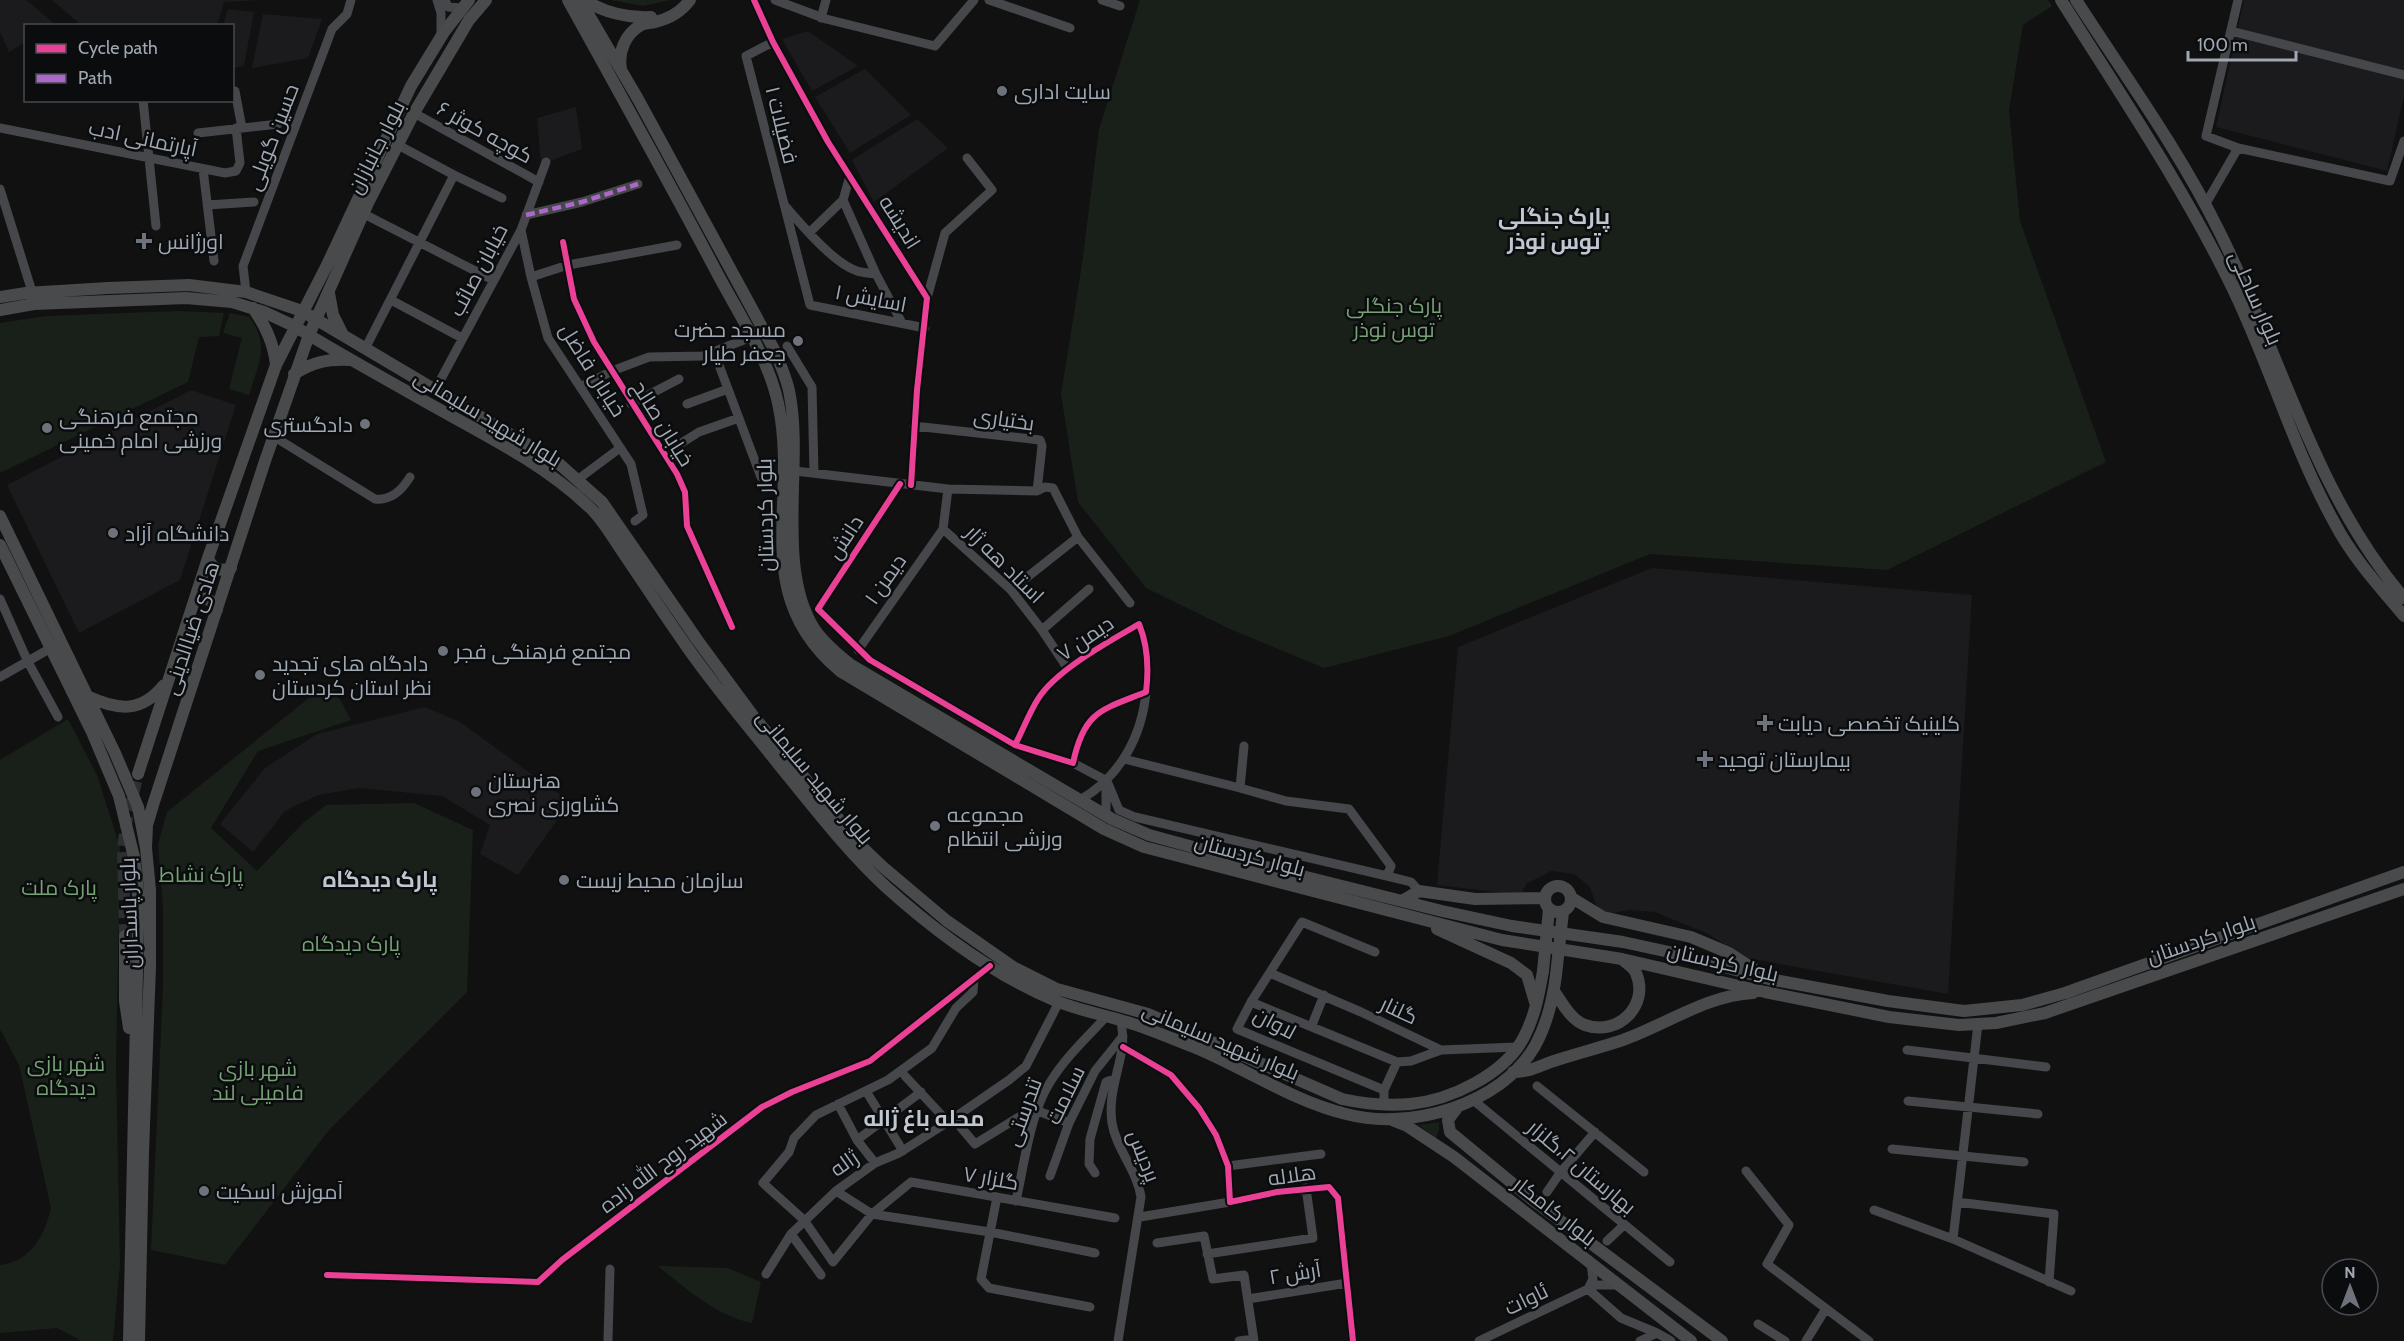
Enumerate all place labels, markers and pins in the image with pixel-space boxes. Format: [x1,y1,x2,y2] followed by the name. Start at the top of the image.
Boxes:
[1014,79,1111,105] place label: سایت اداری
[995,84,1009,98] marker: سایت اداری
[158,229,224,255] place label: اورژانس
[135,232,153,250] marker: اورژانس
[674,317,786,366] place label: مسجد حضرت جعفر طیار
[791,334,805,348] marker: مسجد حضرت جعفر طیار
[59,404,222,455] place label: مجتمع فرهنگی ورزشی امام خمینی
[264,412,353,438] place label: دادگستری
[358,417,372,431] marker: دادگستری
[40,421,54,435] marker: مجتمع فرهنگی ورزشی امام خمینی
[125,521,229,546] place label: دانشگاه آزاد
[106,526,120,540] marker: دانشگاه آزاد
[454,639,631,666] place label: مجتمع فرهنگی فجر
[436,644,450,658] marker: مجتمع فرهنگی فجر
[272,651,432,701] place label: دادگاه های تجدید نظر استان کردستان
[253,668,267,682] marker: دادگاه های تجدید نظر استان کردستان
[1778,711,1960,737] place label: کلینیک تخصصی دیابت
[1756,714,1774,732] marker: کلینیک تخصصی دیابت
[1718,747,1851,773] place label: بیمارستان توحید
[1696,750,1714,768] marker: بیمارستان توحید
[488,768,619,818] place label: هنرستان کشاورزی نصری
[469,785,483,799] marker: هنرستان کشاورزی نصری
[947,802,1063,853] place label: مجموعه ورزشی انتظام
[928,819,942,833] marker: مجموعه ورزشی انتظام
[576,868,744,894] place label: سازمان محیط زیست
[557,873,571,887] marker: سازمان محیط زیست
[216,1179,343,1205] place label: آموزش اسکیت
[197,1184,211,1198] marker: آموزش اسکیت

